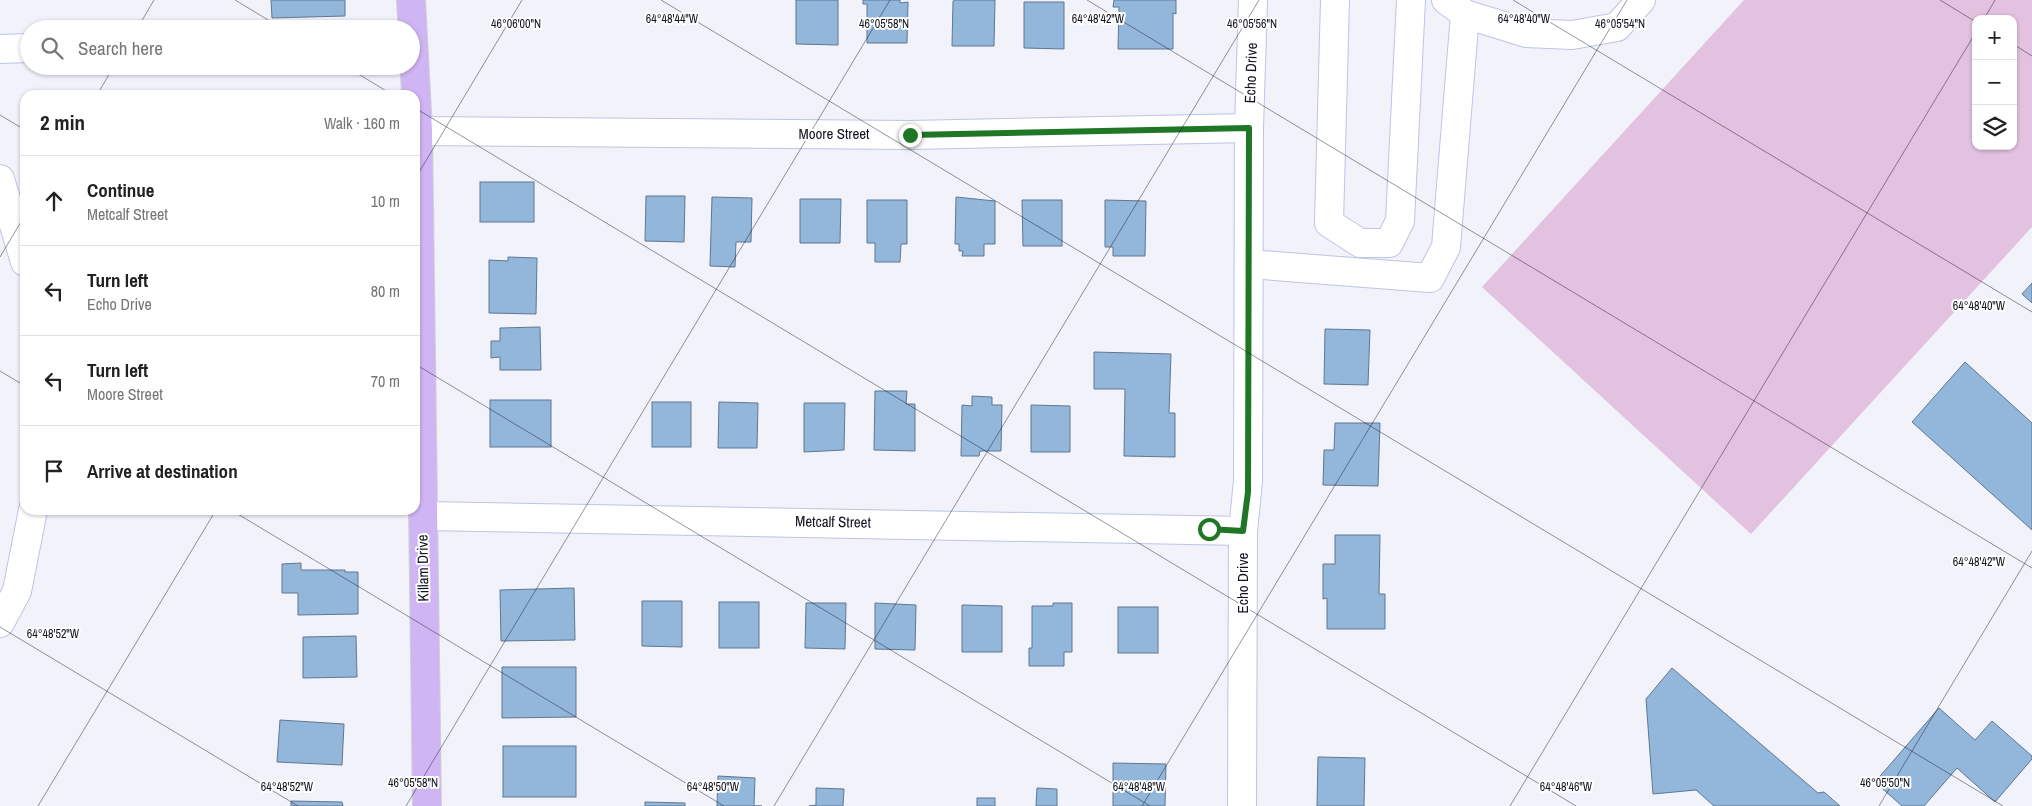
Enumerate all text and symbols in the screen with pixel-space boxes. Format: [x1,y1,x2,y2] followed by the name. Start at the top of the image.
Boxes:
[646,11,699,27] text: 64°48'44"W
[1072,11,1125,27] text: 64°48'42"W
[1498,11,1551,27] text: 64°48'40"W
[1972,15,2017,150] map controls
[1972,15,2017,60] button: +
[491,16,541,32] text: 46°06'00"N
[859,16,909,32] text: 46°05'58"N
[1227,16,1277,32] text: 46°05'56"N
[1595,16,1645,32] text: 46°05'54"N
[20,20,420,75] search box
[38,34,66,62] icon: search
[78,35,163,61] text: Search here
[1239,42,1262,104] street label: Echo Drive
[1972,60,2017,105] button: −
[1972,105,2017,150] button: layers
[40,108,85,137] text: 2 min
[324,112,400,134] text: Walk · 160 m
[798,123,870,144] street label: Moore Street
[899,124,922,147] route end
[87,177,155,203] text: Continue
[40,187,68,215] icon: ahead
[371,190,400,212] text: 10 m
[87,203,168,225] text: Metcalf Street
[87,267,148,293] text: Turn left
[40,277,68,305] icon: left
[371,280,400,302] text: 80 m
[87,293,152,315] text: Echo Drive
[1953,298,2006,314] text: 64°48'40"W
[87,357,148,383] text: Turn left
[40,367,68,395] icon: left
[371,370,400,392] text: 70 m
[87,383,163,405] text: Moore Street
[40,457,68,485] icon: arrive
[87,458,238,484] text: Arrive at destination
[795,510,872,533] street label: Metcalf Street
[1198,518,1221,541] route start
[411,534,434,602] street label: Killam Drive
[1232,552,1253,613] street label: Echo Drive
[1953,554,2006,570] text: 64°48'42"W
[27,626,80,642] text: 64°48'52"W
[388,775,438,791] text: 46°05'58"N
[1860,775,1910,791] text: 46°05'50"N
[261,779,314,795] text: 64°48'52"W
[687,779,740,795] text: 64°48'50"W
[1113,779,1166,795] text: 64°48'48"W
[1540,779,1593,795] text: 64°48'46"W

